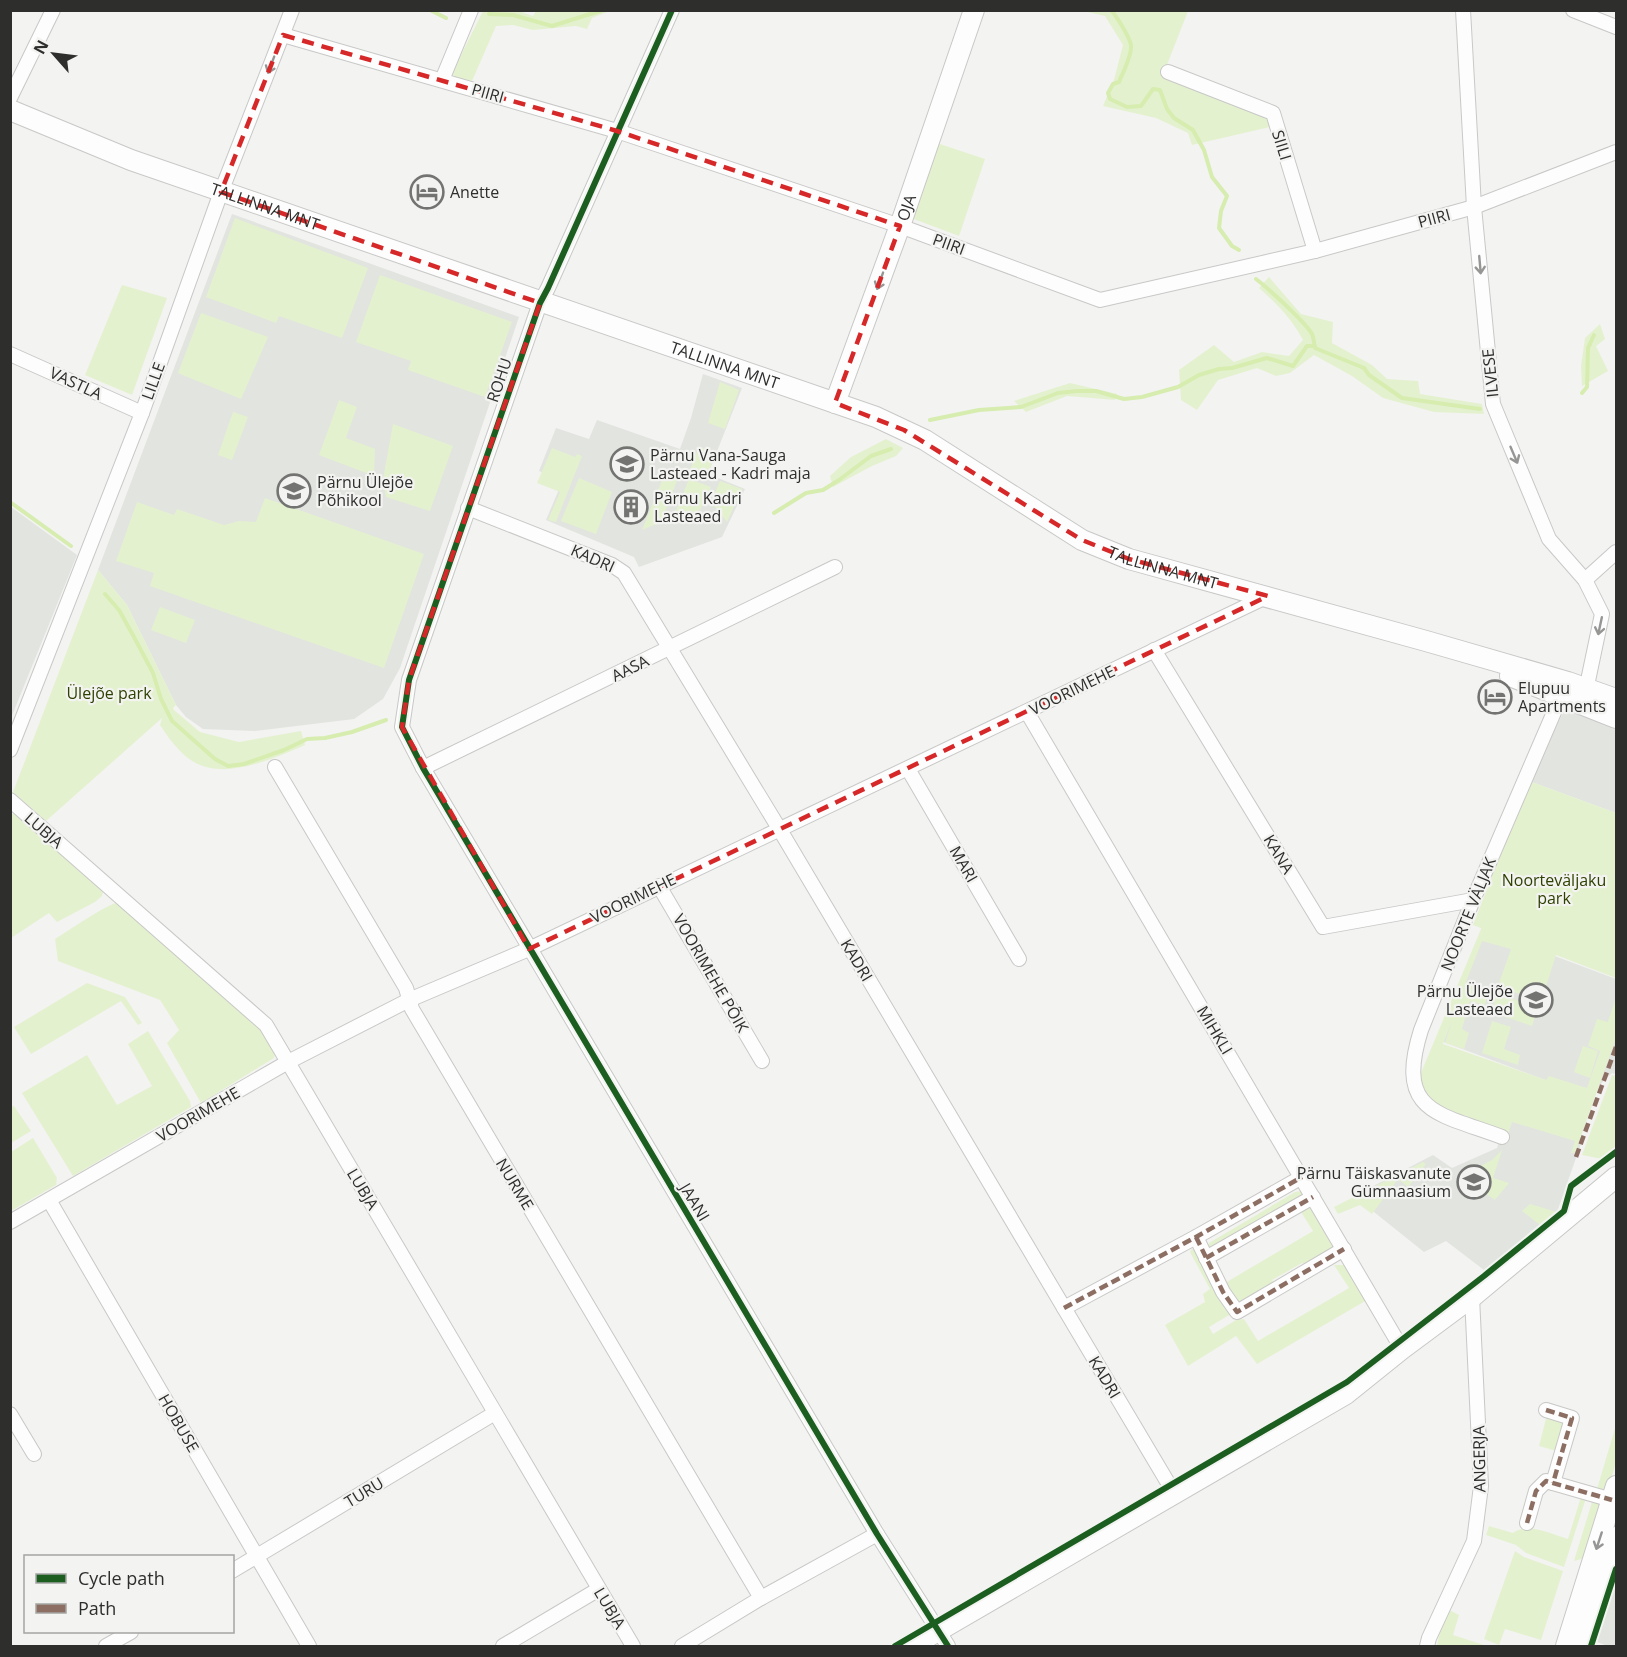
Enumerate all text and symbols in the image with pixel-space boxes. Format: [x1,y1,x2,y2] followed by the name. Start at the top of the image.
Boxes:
[24,24,84,84] north arrow
[28,36,54,58] text: N
[265,55,276,74] one-way arrow
[469,78,507,108] street label: PIIRI
[1267,127,1297,163] street label: SIILI
[409,174,445,210] hotel icon: Anette
[208,177,323,235] street label: TALLINNA MNT
[450,181,499,203] place label: Anette
[891,190,921,224] street label: OJA
[1415,203,1453,233] street label: PIIRI
[930,228,968,260] street label: PIIRI
[1475,255,1486,275] one-way arrow
[874,271,885,289] one-way arrow
[667,336,782,394] street label: TALLINNA MNT
[1477,348,1503,398] street label: ILVESE
[481,355,517,405] street label: ROHU
[136,359,170,403] street label: LILLE
[46,361,107,405] street label: VASTLA
[650,444,811,484] place label: Pärnu Vana-Sauga Lasteaed - Kadri maja
[609,446,645,482] school or university icon: Pärnu Vana-Sauga Lasteaed - Kadri maja
[1509,446,1520,464] one-way arrow
[317,471,413,511] place label: Pärnu Ülejõe Põhikool
[276,473,312,509] school or university icon: Pärnu Ülejõe Põhikool
[654,487,742,527] place label: Pärnu Kadri Lasteaed
[613,489,649,525] building icon: Pärnu Kadri Lasteaed
[568,539,618,577] street label: KADRI
[1105,541,1221,594] street label: TALLINNA MNT
[1594,615,1605,635] one-way arrow
[608,649,653,686] street label: AASA
[1025,660,1119,720] street label: VOORIMEHE
[1518,677,1606,717] place label: Elupuu Apartments
[1477,679,1513,715] hotel icon: Elupuu Apartments
[66,682,152,704] park label: Ülejõe park
[20,807,69,854] street label: LUBJA
[1259,830,1300,878] street label: KANA
[945,842,983,886] street label: MARI
[1435,854,1501,974] street label: NOORTE VÄLJAK
[586,868,680,928] street label: VOORIMEHE
[1502,869,1606,909] park label: Noorteväljaku park
[668,910,754,1036] street label: VOORIMEHE PÕIK
[836,935,878,985] street label: KADRI
[1417,980,1513,1020] place label: Pärnu Ülejõe Lasteaed
[1518,982,1554,1018] school or university icon: Pärnu Ülejõe Lasteaed
[1192,1001,1238,1059] street label: MIHKLI
[152,1081,244,1147] street label: VOORIMEHE
[491,1154,539,1214] street label: NURME
[1297,1162,1451,1202] place label: Pärnu Täiskasvanute Gümnaasium
[342,1164,384,1215] street label: LUBJA
[1456,1164,1492,1200] school or university icon: Pärnu Täiskasvanute Gümnaasium
[674,1177,715,1225] street label: JAANI
[1084,1352,1126,1402] street label: KADRI
[153,1390,205,1456] street label: HOBUSE
[1467,1424,1491,1493] street label: ANGERJA
[340,1472,388,1512] street label: TURU
[1593,1531,1604,1550] one-way arrow
[24,1555,234,1633] legend
[78,1566,165,1590] text: Cycle path
[589,1583,631,1634] street label: LUBJA
[78,1596,116,1620] text: Path

